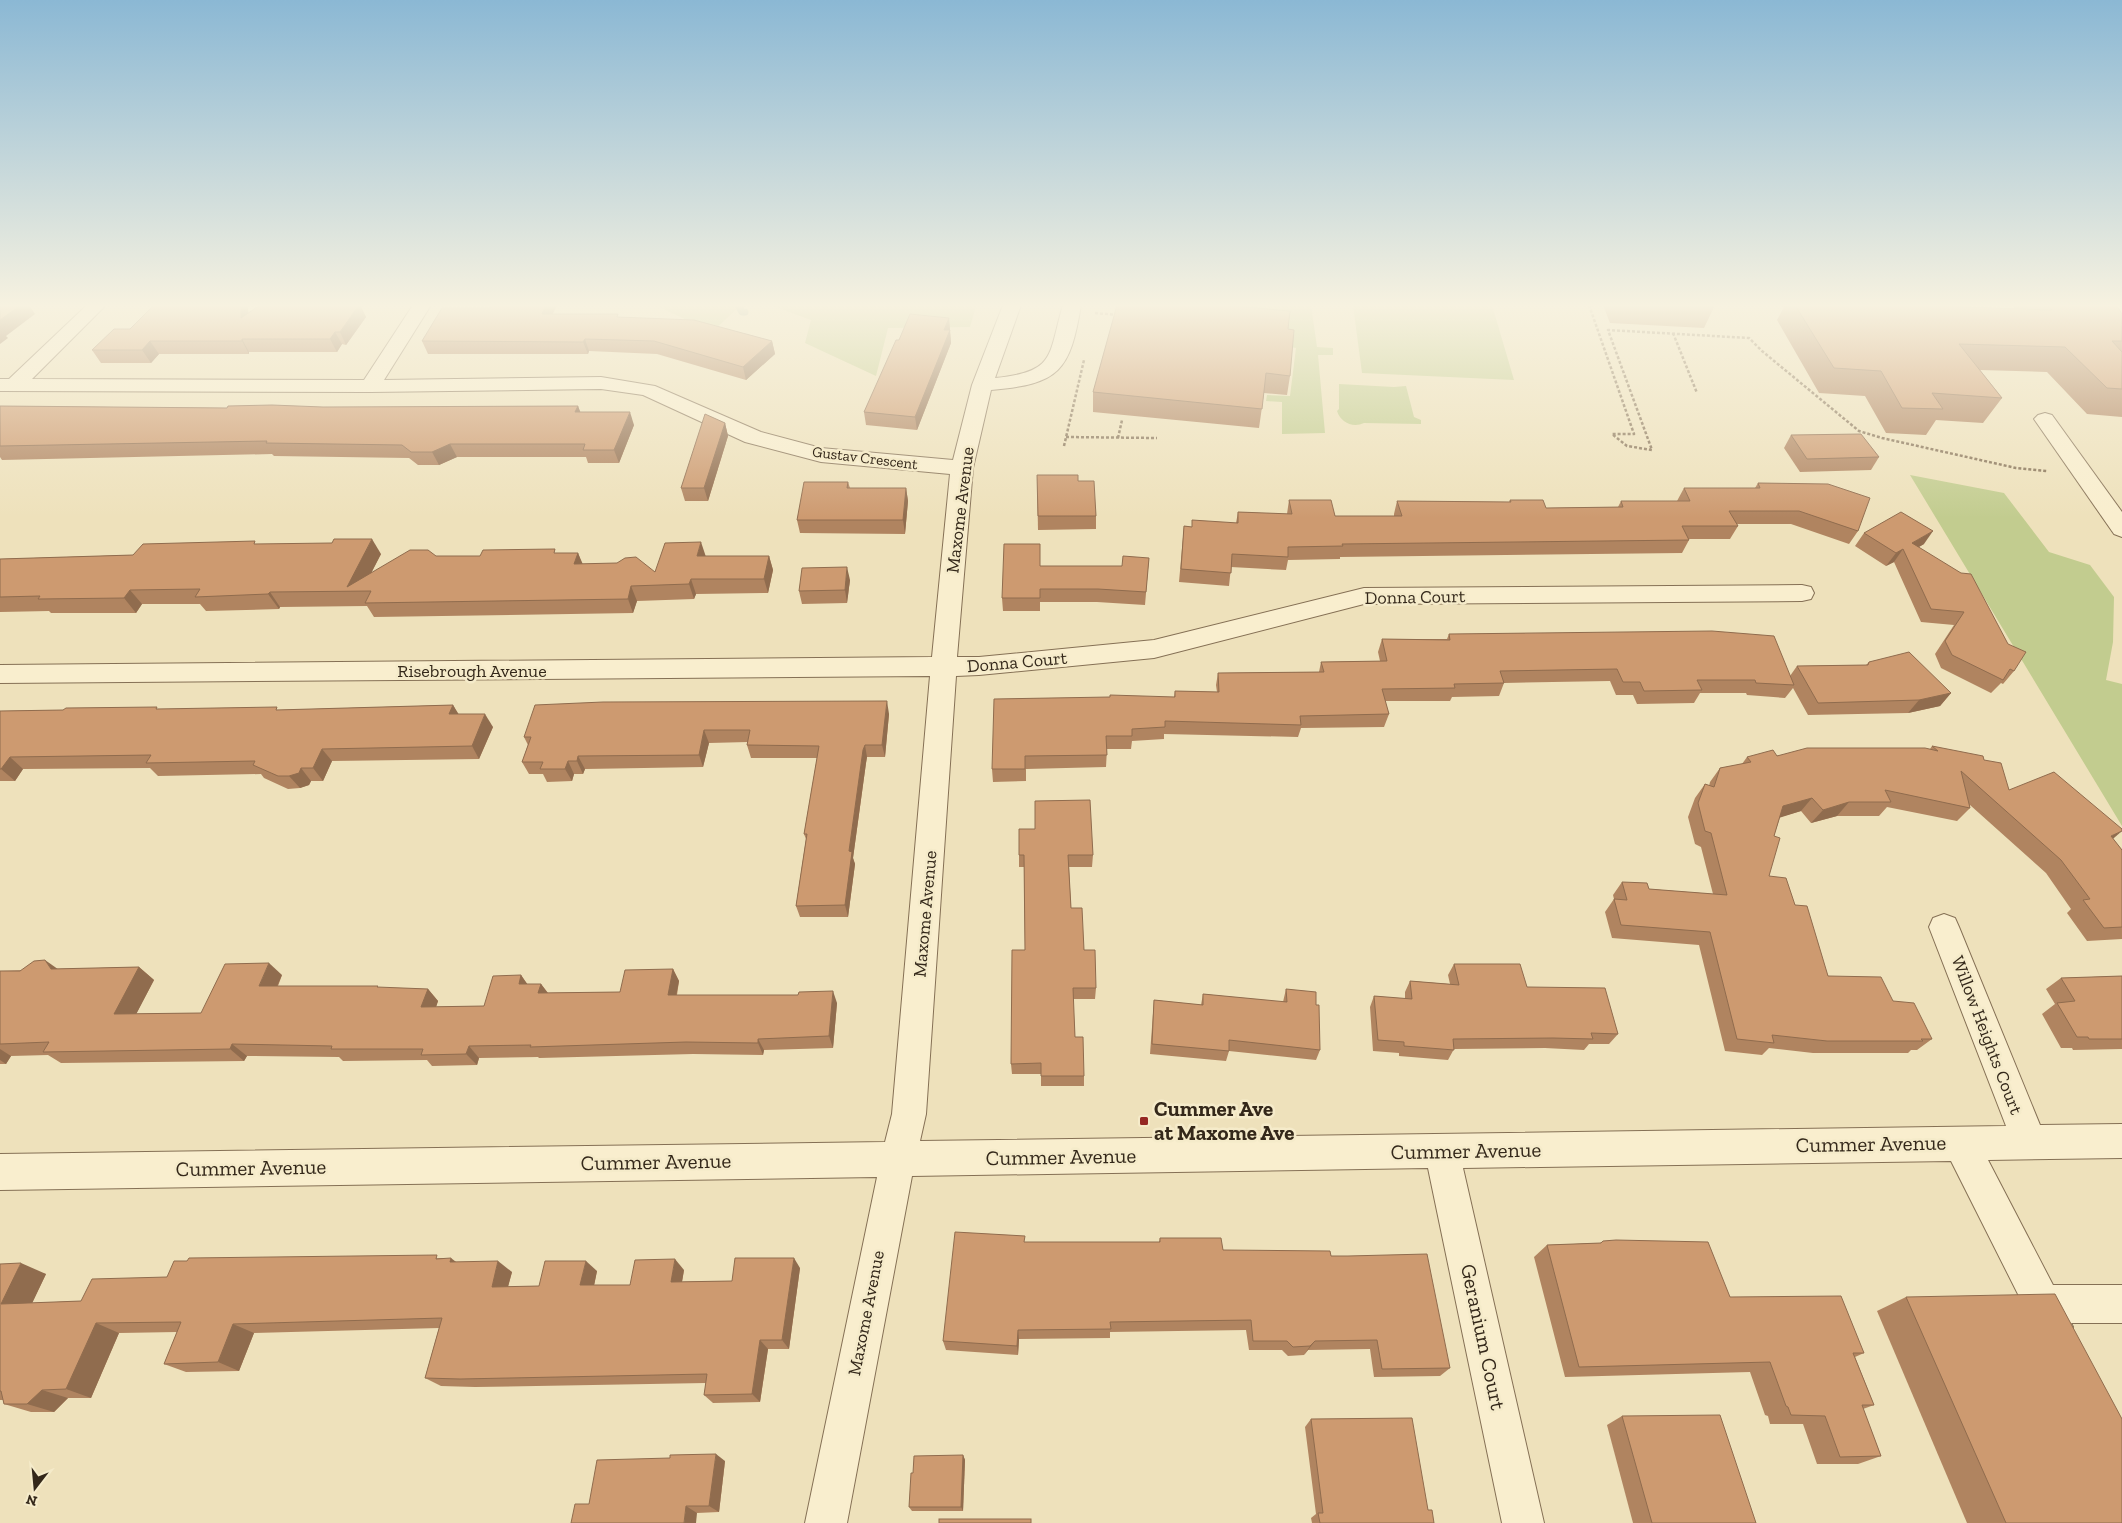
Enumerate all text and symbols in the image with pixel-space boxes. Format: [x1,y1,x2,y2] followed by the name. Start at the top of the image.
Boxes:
[811,443,919,473] street label: Gustav Crescent
[941,446,979,574] street label: Maxome Avenue
[1365,585,1466,609] street label: Donna Court
[966,647,1068,677] street label: Donna Court
[397,660,547,682] street label: Risebrough Avenue
[909,850,941,978] street label: Maxome Avenue
[1947,953,2028,1118] street label: Willow Heights Court
[1154,1096,1295,1145] place label: Cummer Ave at Maxome Ave
[1138,1115,1150,1127] marker: Cummer Ave at Maxome Ave
[1795,1130,1947,1157] street label: Cummer Avenue
[1390,1137,1542,1164] street label: Cummer Avenue
[985,1143,1137,1170] street label: Cummer Avenue
[580,1148,732,1175] street label: Cummer Avenue
[175,1154,327,1181] street label: Cummer Avenue
[843,1248,889,1378] street label: Maxome Avenue
[1456,1262,1511,1412] street label: Geranium Court
[10,1463,60,1513] north arrow
[24,1490,39,1510] text: N

